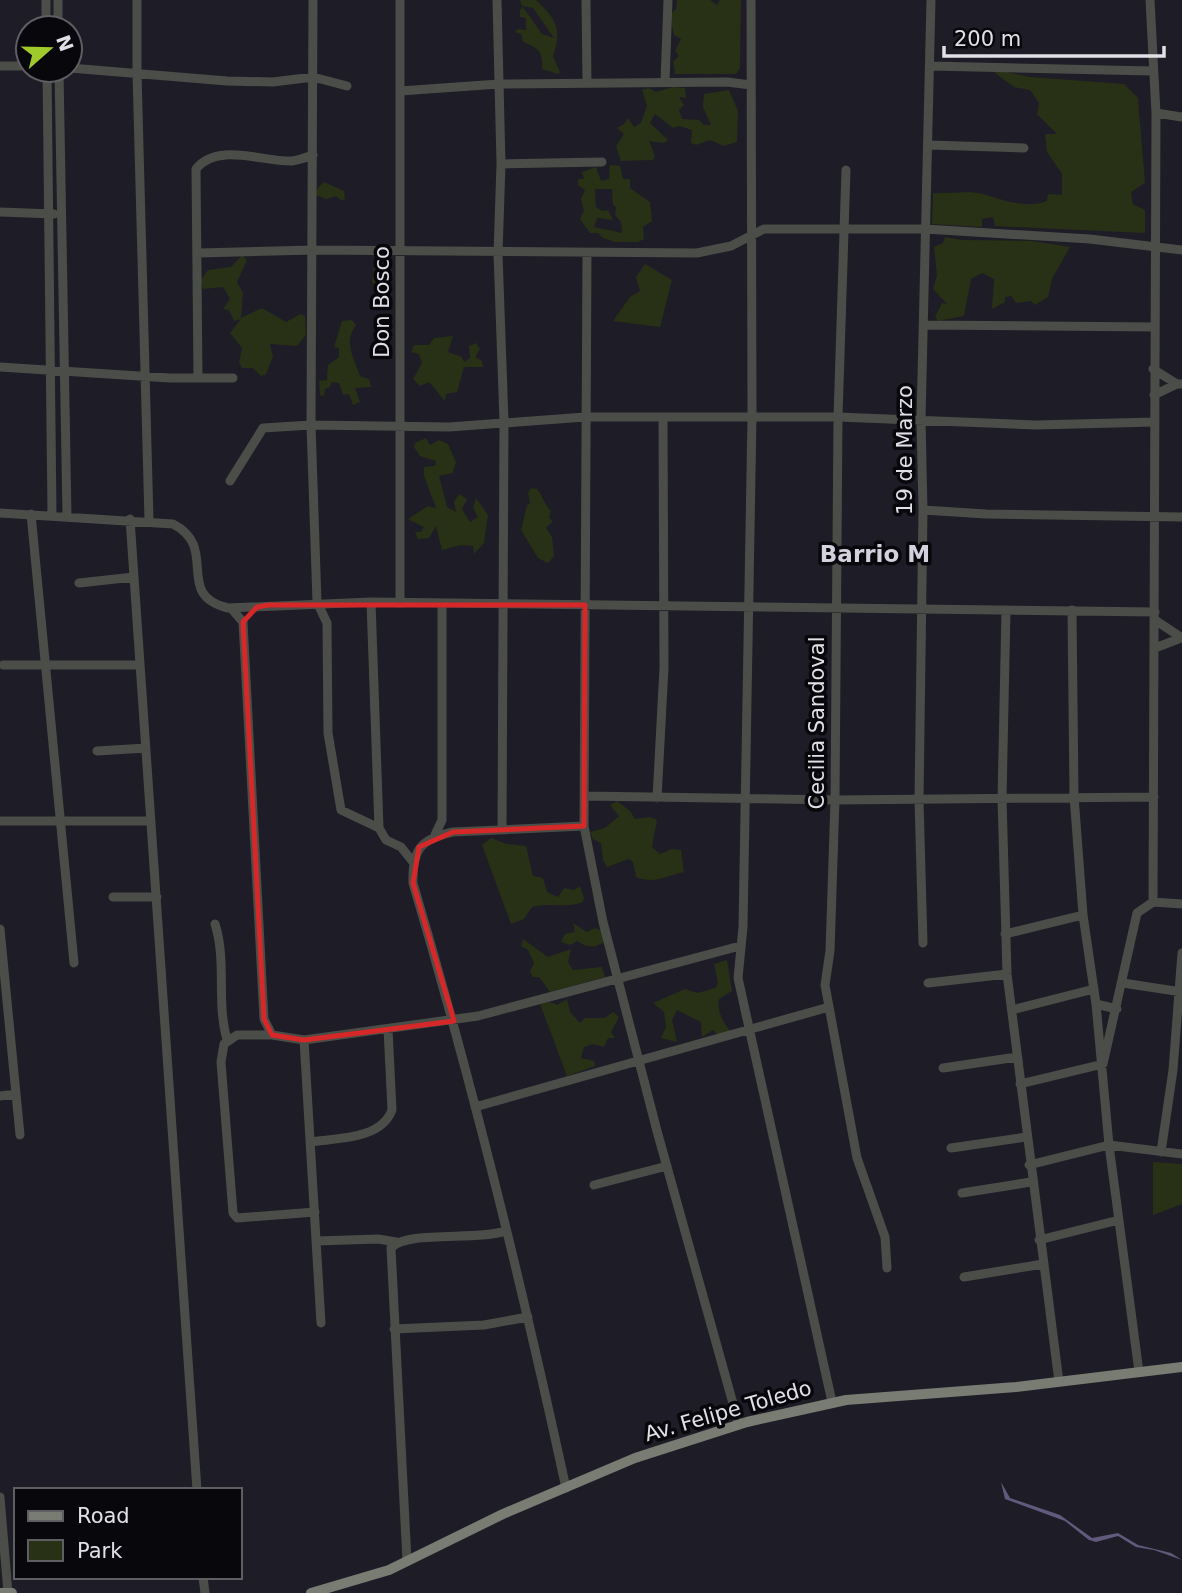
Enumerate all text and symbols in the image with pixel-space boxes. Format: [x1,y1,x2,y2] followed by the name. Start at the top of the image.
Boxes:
[14,14,84,84] north arrow
[944,14,1164,58] scale bar
[954,27,1021,51] text: 200 m
[52,32,78,54] text: N
[370,246,394,358] street label: Don Bosco
[893,385,917,515] street label: 19 de Marzo
[820,541,930,567] district label: Barrio M
[805,637,829,810] street label: Cecilia Sandoval
[642,1376,814,1446] street label: Av. Felipe Toledo
[14,1488,242,1579] legend
[77,1504,130,1528] text: Road
[77,1539,123,1563] text: Park

